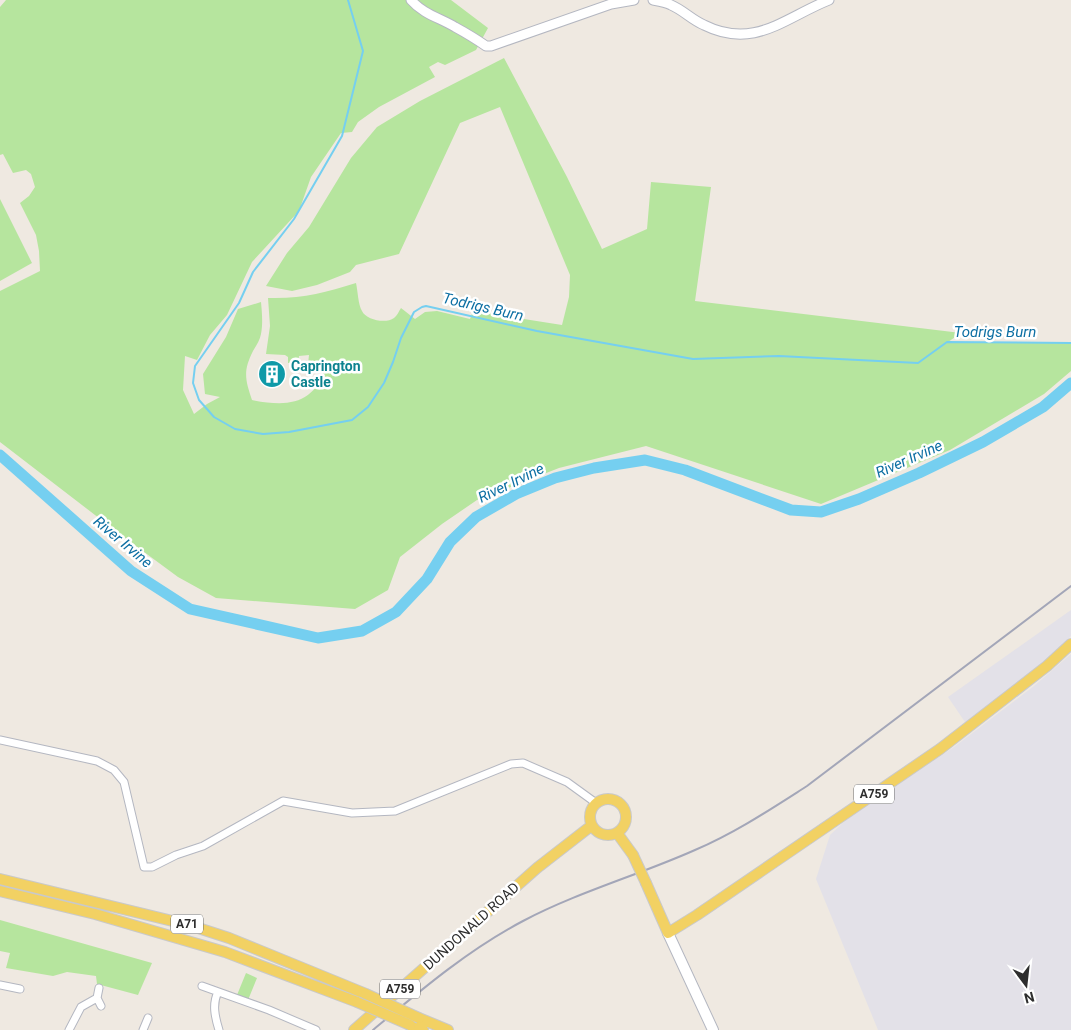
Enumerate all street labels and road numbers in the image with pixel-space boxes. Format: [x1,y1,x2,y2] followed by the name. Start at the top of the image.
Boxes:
[854,784,894,804] road number: A759
[420,879,522,973] street label: DUNDONALD ROAD
[171,914,203,934] road number: A71
[380,980,420,999] road number: A759

